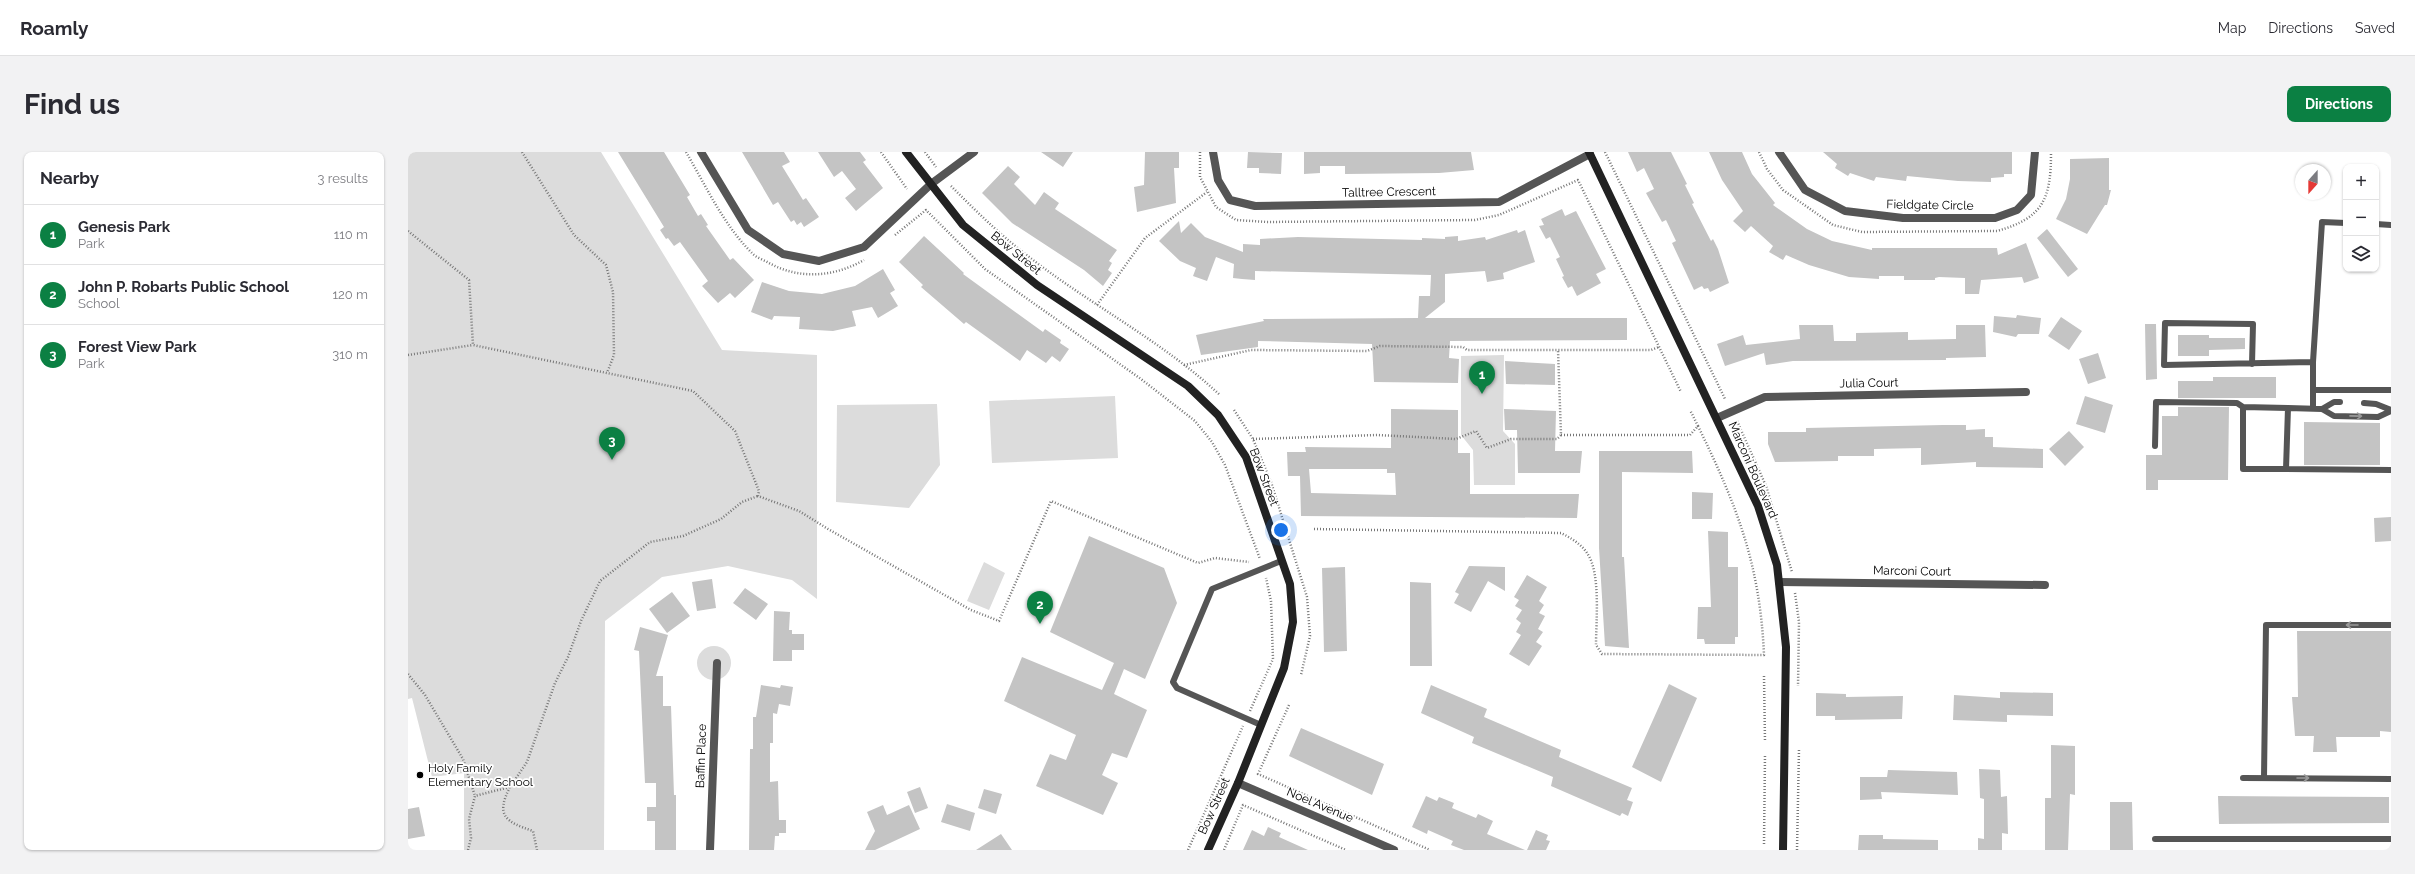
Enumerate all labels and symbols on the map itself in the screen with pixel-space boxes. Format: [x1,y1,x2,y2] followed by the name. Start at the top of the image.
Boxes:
[2295,164,2331,200] north arrow
[1342,184,1436,200] street label: Talltree Crescent
[1886,197,1974,213] street label: Fieldgate Circle
[988,228,1044,278] street label: Bow Street
[1469,361,1495,394] pin: 1
[1839,375,1899,391] street label: Julia Court
[2349,412,2362,420] one-way arrow
[1725,420,1781,520] street label: Marconi Boulevard
[599,427,625,460] pin: 3
[1247,446,1281,508] street label: Bow Street
[1271,520,1291,540] your location
[1873,563,1951,579] street label: Marconi Court
[1027,591,1053,624] pin: 2
[2346,621,2359,629] one-way arrow
[693,724,709,788] street label: Baffin Place
[428,761,534,789] place label: Holy Family Elementary School
[415,770,425,780] marker: Holy Family Elementary School
[2296,774,2309,782] one-way arrow
[1195,775,1233,837] street label: Bow Street
[1285,785,1355,825] street label: Noel Avenue

